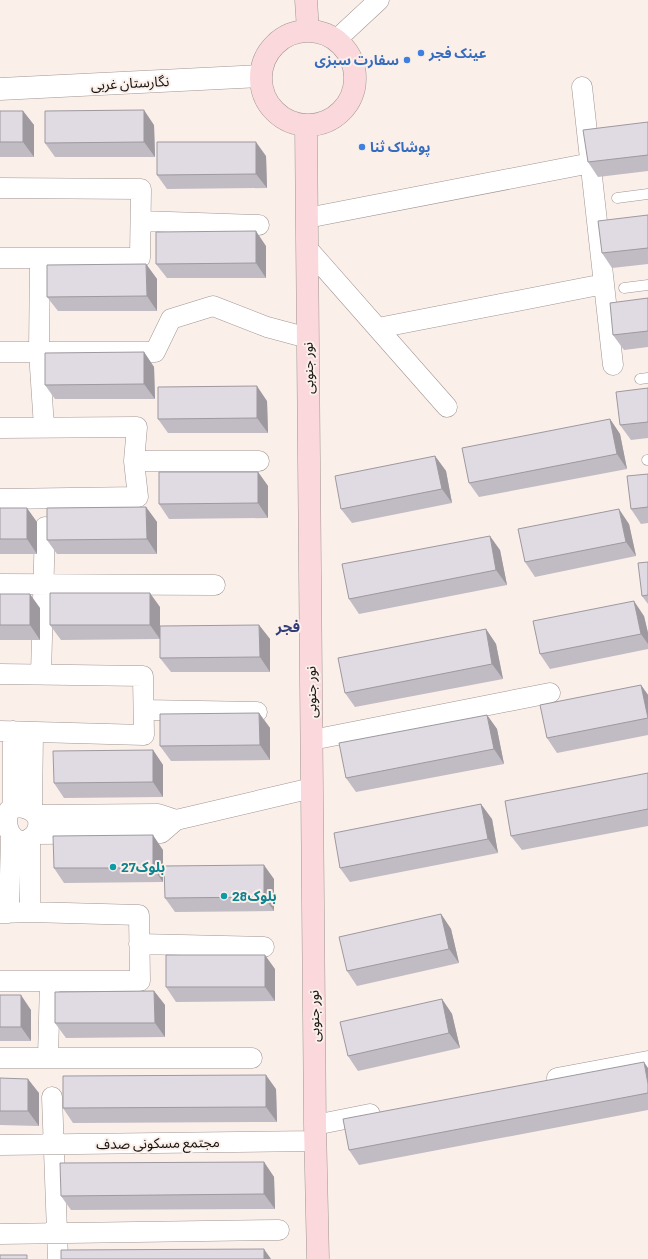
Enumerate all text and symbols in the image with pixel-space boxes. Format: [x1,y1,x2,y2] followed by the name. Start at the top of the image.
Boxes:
[428,44,487,62] place label: عینک فجر
[416,48,426,58] marker: عینک فجر
[315,51,399,69] place label: سفارت سبزی
[402,55,412,65] marker: سفارت سبزی
[90,72,170,94] street label: نگارستان غربی
[370,138,431,157] place label: پوشاک ثنا
[357,142,367,152] marker: پوشاک ثنا
[299,342,317,394] street label: نور جنوبی
[275,617,300,636] district label: فجر
[302,666,320,718] street label: نور جنوبی
[121,858,165,875] place label: بلوک27
[108,862,118,872] marker: بلوک27
[232,887,277,904] place label: بلوک28
[219,891,229,901] marker: بلوک28
[305,990,323,1042] street label: نور جنوبی
[96,1133,220,1155] street label: مجتمع مسکونی صدف

